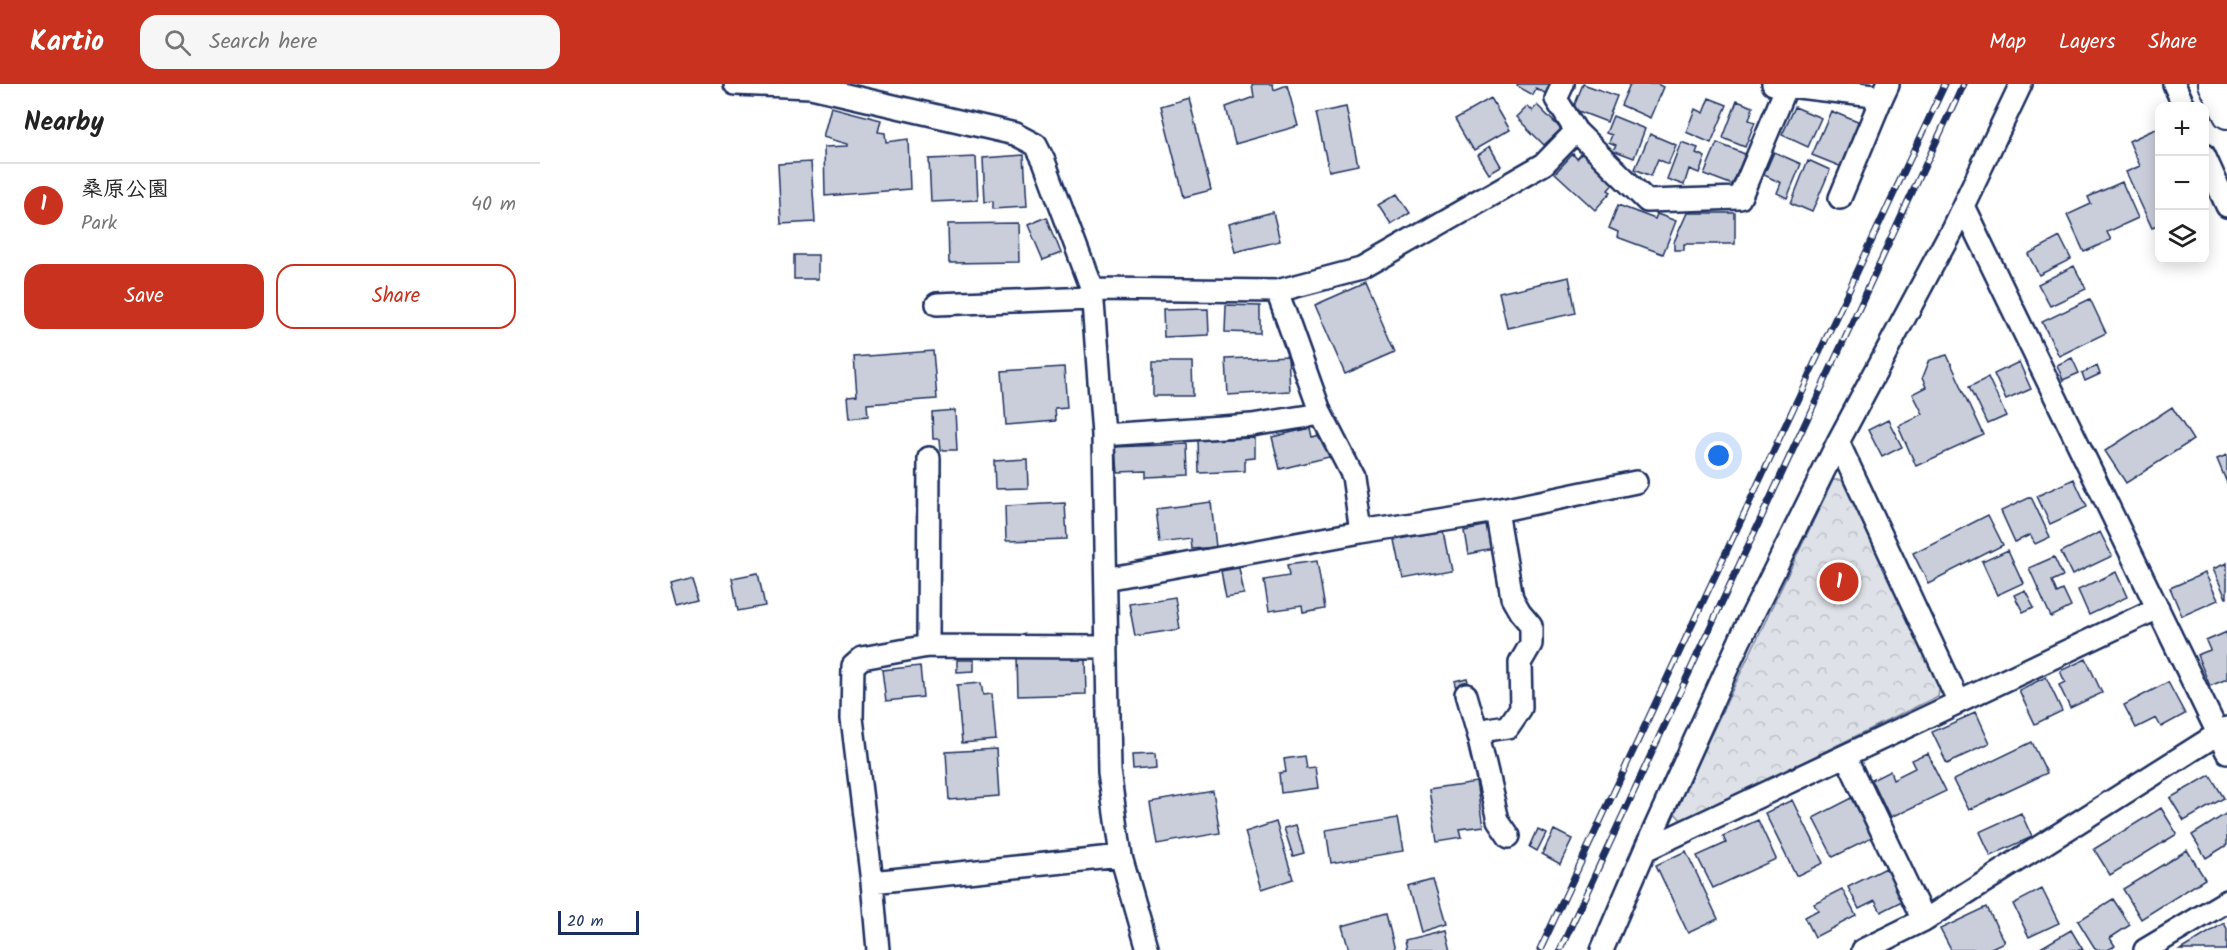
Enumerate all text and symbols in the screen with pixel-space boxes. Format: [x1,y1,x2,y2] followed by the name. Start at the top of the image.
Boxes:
[140,15,560,69] search box
[30,20,104,65] text: Kartio
[209,25,317,60] text: Search here
[161,26,194,59] icon: search
[1989,26,2026,59] text: Map
[2059,26,2115,59] text: Layers
[2148,26,2197,59] text: Share
[24,102,104,144] text: Nearby
[2155,102,2209,264] map controls
[2155,102,2209,156] button: +
[2155,156,2209,210] button: −
[81,173,169,208] text: 桑原公園
[40,189,47,221] text: 1
[471,189,516,221] text: 40 m
[81,208,117,240] text: Park
[2155,210,2209,264] button: layers
[24,264,264,329] button: Save
[276,264,516,329] button: Share
[1704,441,1733,470] your location
[1820,560,1858,604] pin: 1
[558,908,639,936] scale bar
[567,909,603,934] text: 20 m

